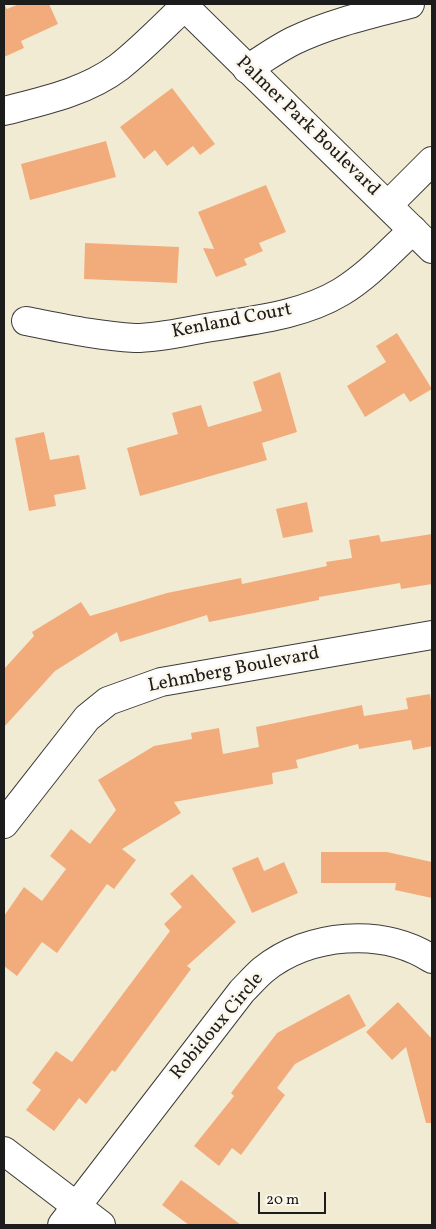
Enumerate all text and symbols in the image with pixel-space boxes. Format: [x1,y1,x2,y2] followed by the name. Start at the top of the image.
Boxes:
[230,52,384,202] street label: Palmer Park Boulevard
[170,299,294,345] street label: Kenland Court
[146,643,322,699] street label: Lehmberg Boulevard
[167,969,269,1085] street label: Robidoux Circle
[261,1182,328,1214] scale bar
[266,1190,299,1211] text: 20 m

